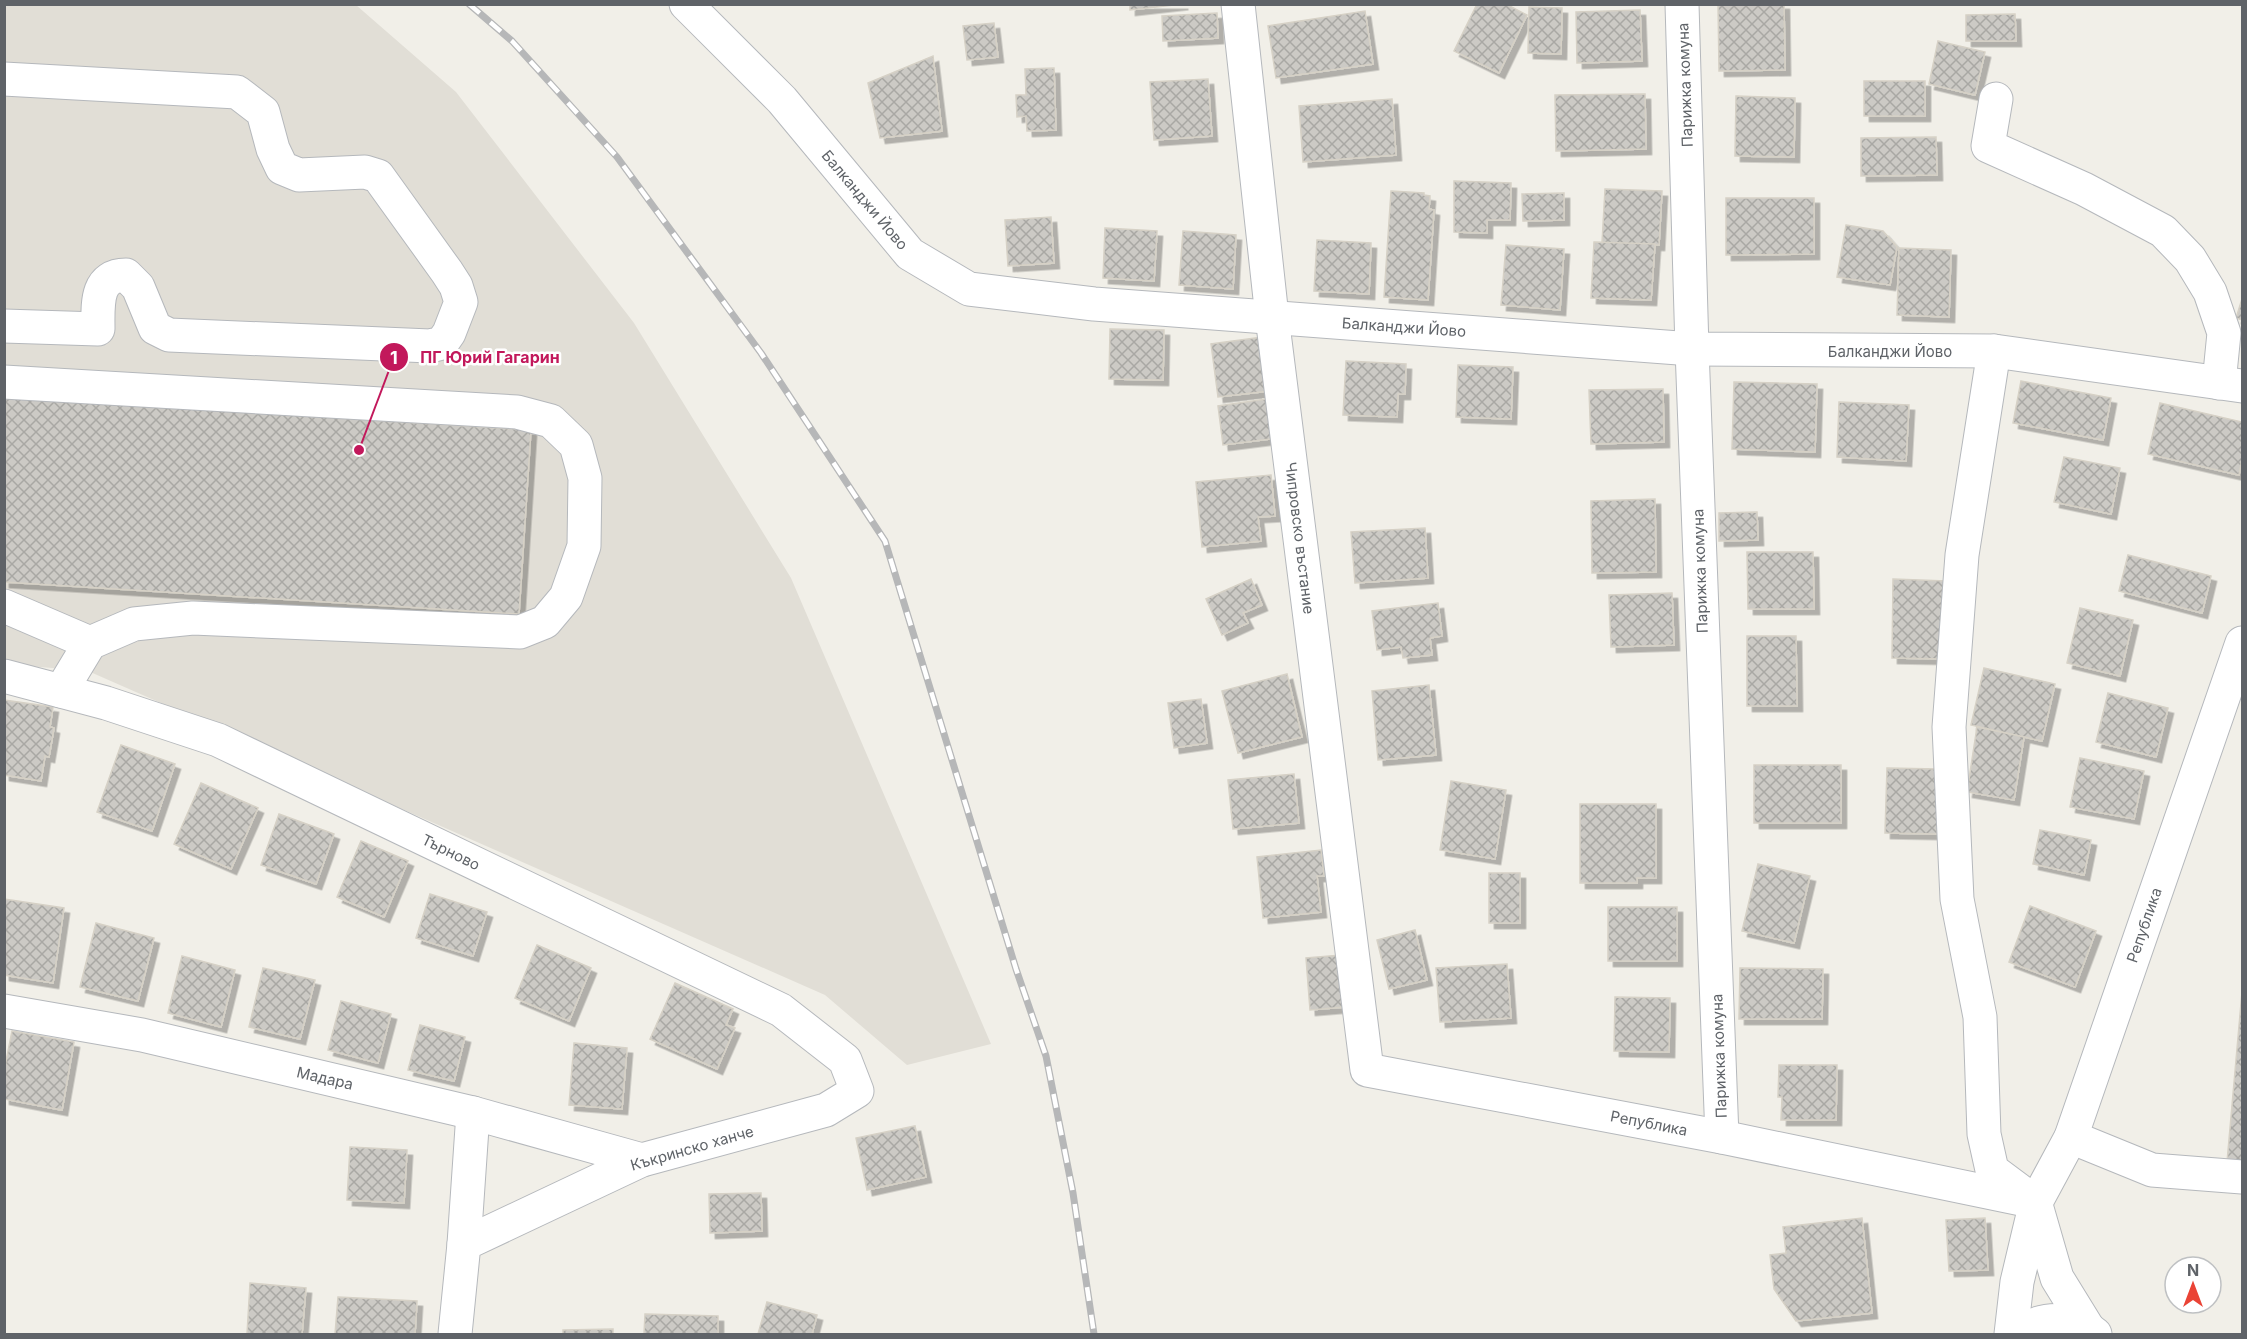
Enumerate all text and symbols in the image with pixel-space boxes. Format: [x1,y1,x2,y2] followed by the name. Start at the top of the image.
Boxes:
[1673,22,1697,148] street label: Парижка комуна
[818,146,912,254] street label: Балканджи Йово
[1341,313,1467,341] street label: Балканджи Йово
[379,340,572,374] callout: ПГ Юрий Гагарин
[1828,342,1952,361] street label: Балканджи Йово
[390,347,398,368] text: 1
[420,347,560,367] text: ПГ Юрий Гагарин
[1281,461,1319,615] street label: Чипровско въстание
[1688,508,1712,634] street label: Парижка комуна
[419,830,483,874] street label: Търново
[2122,885,2166,965] street label: Република
[1707,993,1731,1119] street label: Парижка комуна
[295,1062,355,1094] street label: Мадара
[1609,1106,1689,1140] street label: Република
[628,1121,756,1175] street label: Къкринско ханче
[2163,1255,2223,1315] north arrow
[2187,1260,2199,1280] text: N

